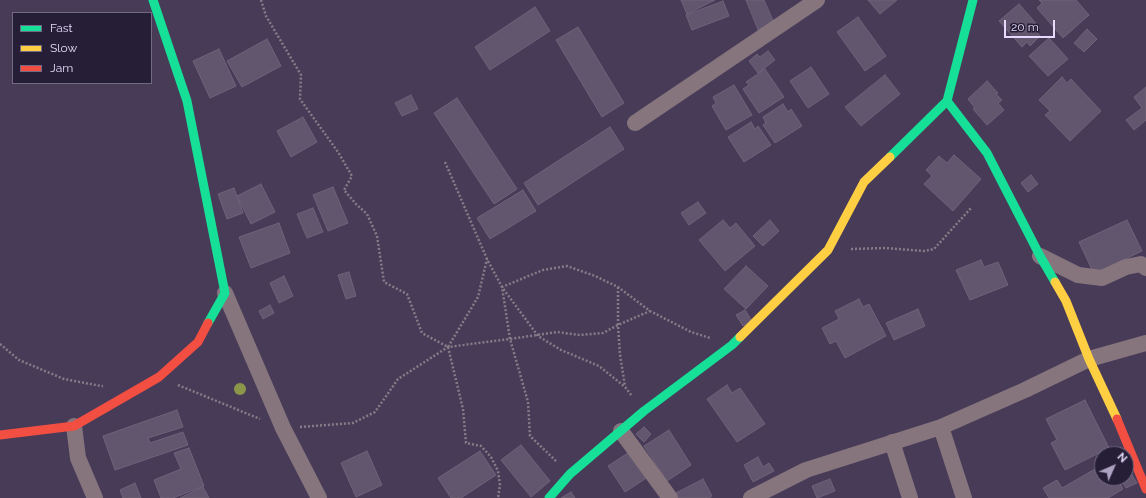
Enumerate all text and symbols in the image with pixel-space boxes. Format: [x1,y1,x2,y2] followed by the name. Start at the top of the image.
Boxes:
[12,12,152,84] legend
[1006,12,1057,38] scale bar
[1011,20,1039,34] text: 20 m
[50,21,73,35] text: Fast
[50,41,77,55] text: Slow
[50,61,73,75] text: Jam
[1094,446,1134,486] north arrow
[1115,450,1130,465] text: N

